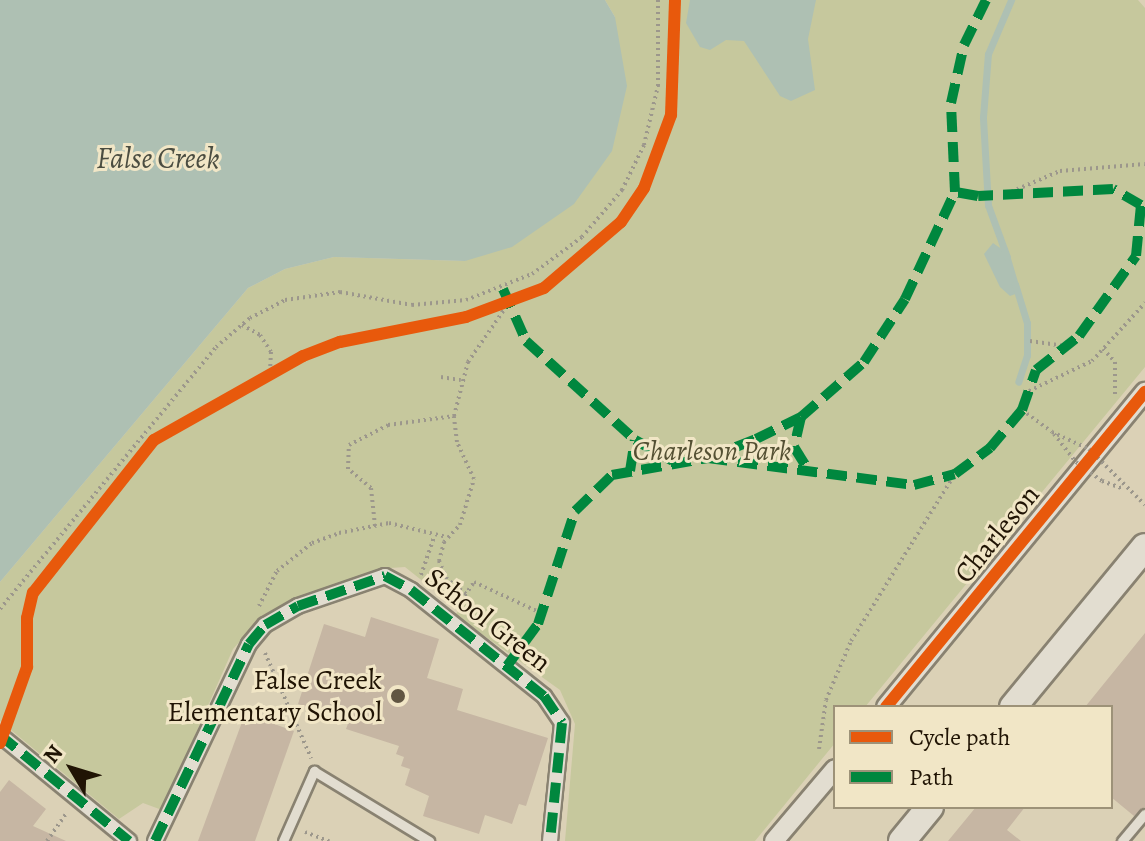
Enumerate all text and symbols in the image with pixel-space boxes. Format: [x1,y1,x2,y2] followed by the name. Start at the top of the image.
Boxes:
[96,140,220,176] water label: False Creek
[633,434,791,468] park label: Charleson Park
[947,478,1047,590] street label: Charleson
[418,560,558,680] street label: School Green
[168,663,382,729] place label: False Creek Elementary School
[389,687,407,705] marker: False Creek Elementary School
[833,705,1113,809] legend
[909,721,1010,753] text: Cycle path
[32,729,112,809] north arrow
[36,739,70,770] text: N
[909,761,954,793] text: Path

